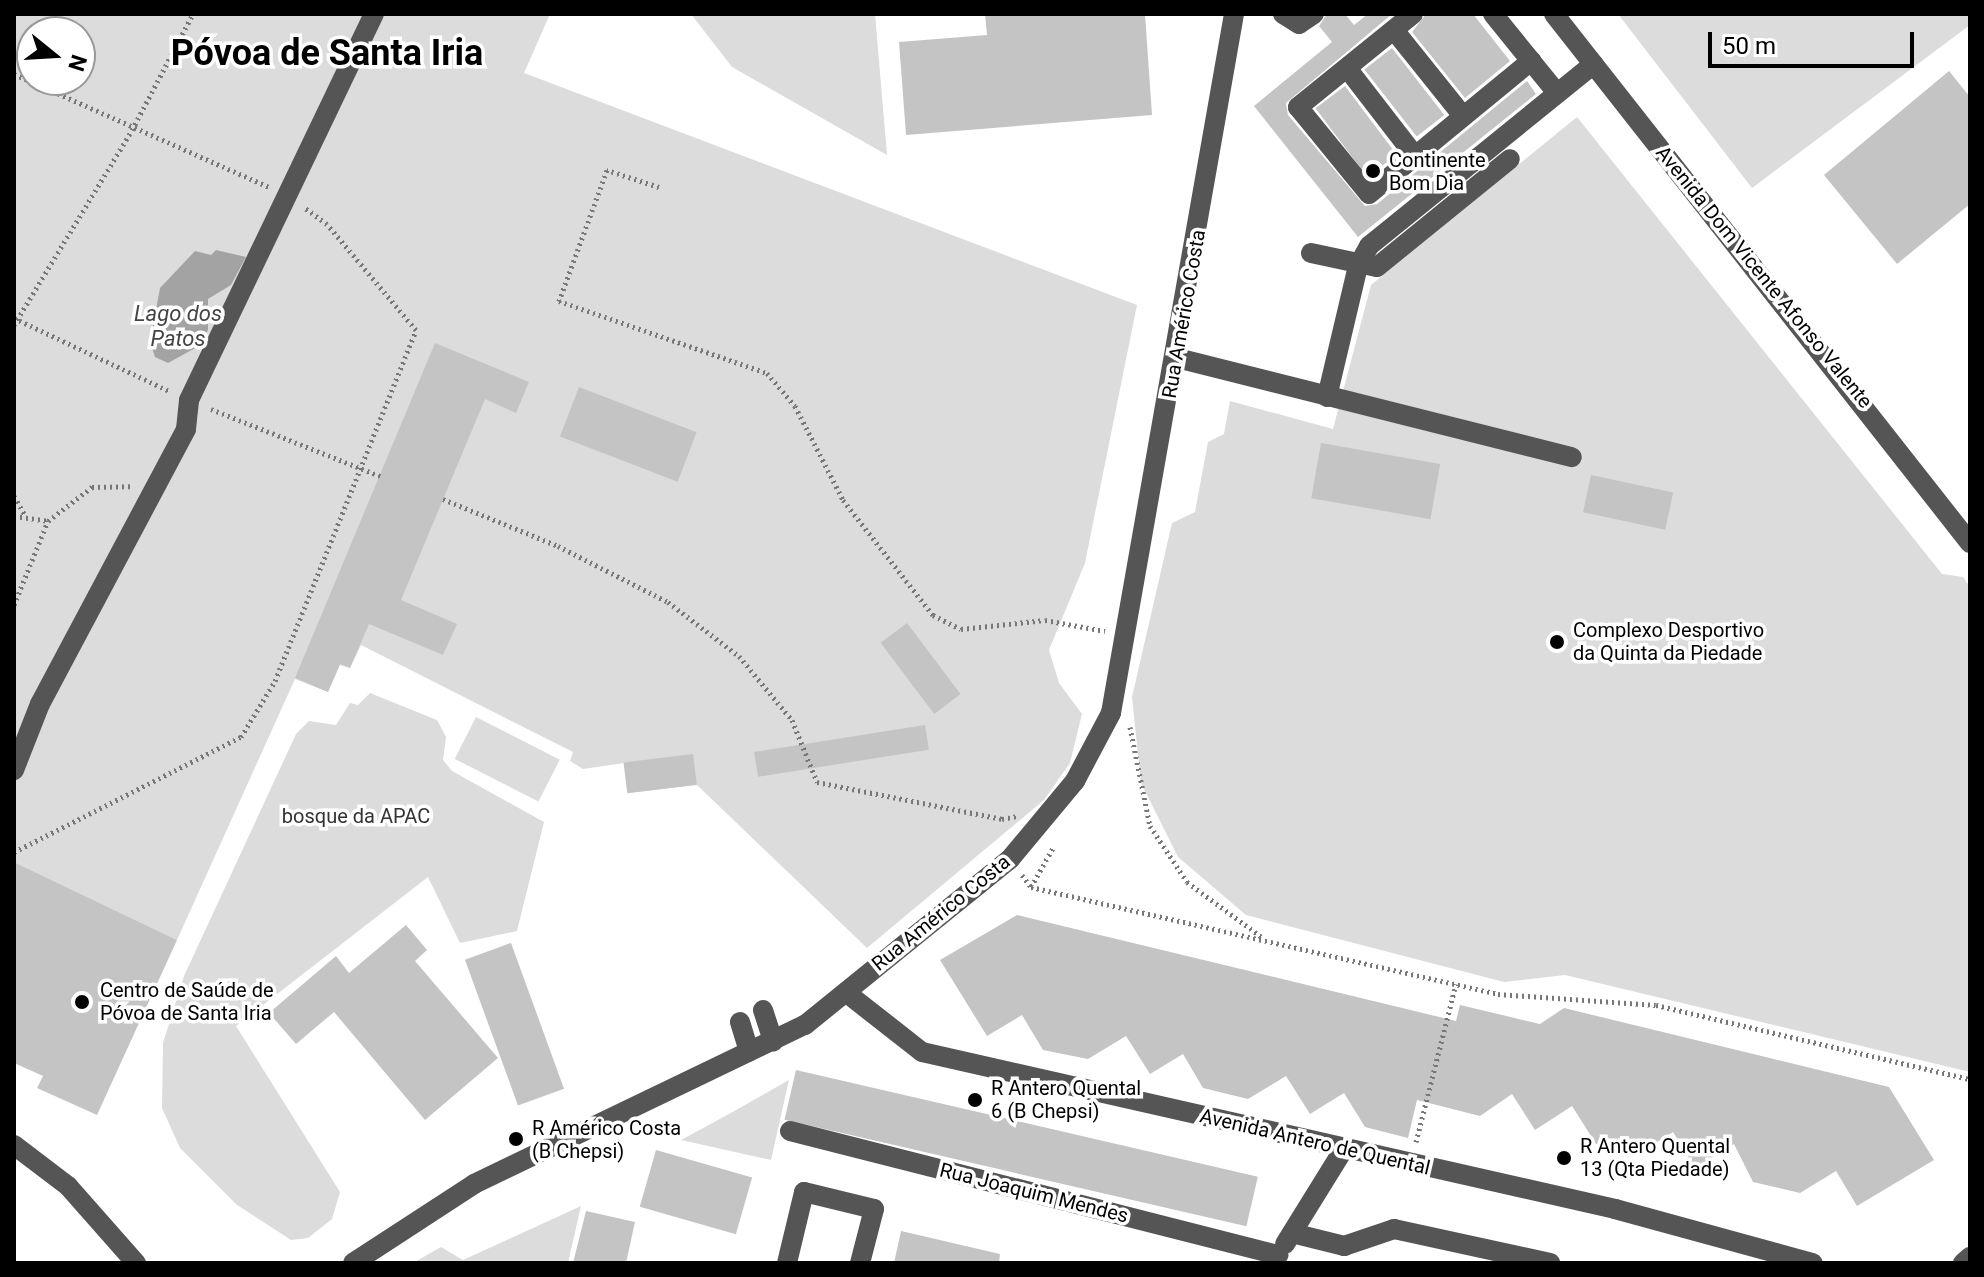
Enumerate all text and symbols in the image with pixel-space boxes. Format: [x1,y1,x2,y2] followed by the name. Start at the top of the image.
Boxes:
[16,16,96,96] north arrow
[1712,16,1918,66] scale bar
[171,32,483,76] district label: Póvoa de Santa Iria
[1722,32,1776,60] text: 50 m
[63,52,92,74] text: N
[1651,141,1877,413] street label: Avenida Dom Vicente Afonso Valente
[1389,148,1486,195] place label: Continente Bom Dia
[1364,162,1382,180] marker: Continente Bom Dia
[1157,228,1211,400] street label: Rua Américo Costa
[134,300,222,352] water label: Lago dos Patos
[1573,618,1764,665] place label: Complexo Desportivo da Quinta da Piedade
[1548,633,1566,651] marker: Complexo Desportivo da Quinta da Piedade
[282,804,430,828] park label: bosque da APAC
[867,850,1015,976] street label: Rua Américo Costa
[100,978,274,1025] place label: Centro de Saúde de Póvoa de Santa Iria
[71,991,93,1013] marker: Centro de Saúde de Póvoa de Santa Iria
[991,1076,1141,1123] place label: R Antero Quental 6 (B Chepsi)
[966,1091,984,1109] marker: R Antero Quental 6 (B Chepsi)
[1198,1104,1432,1180] street label: Avenida Antero de Quental
[532,1116,681,1163] place label: R Américo Costa (B Chepsi)
[507,1130,525,1148] marker: R Américo Costa (B Chepsi)
[1580,1134,1730,1181] place label: R Antero Quental 13 (Qta Piedade)
[1555,1149,1573,1167] marker: R Antero Quental 13 (Qta Piedade)
[937,1158,1131,1228] street label: Rua Joaquim Mendes

